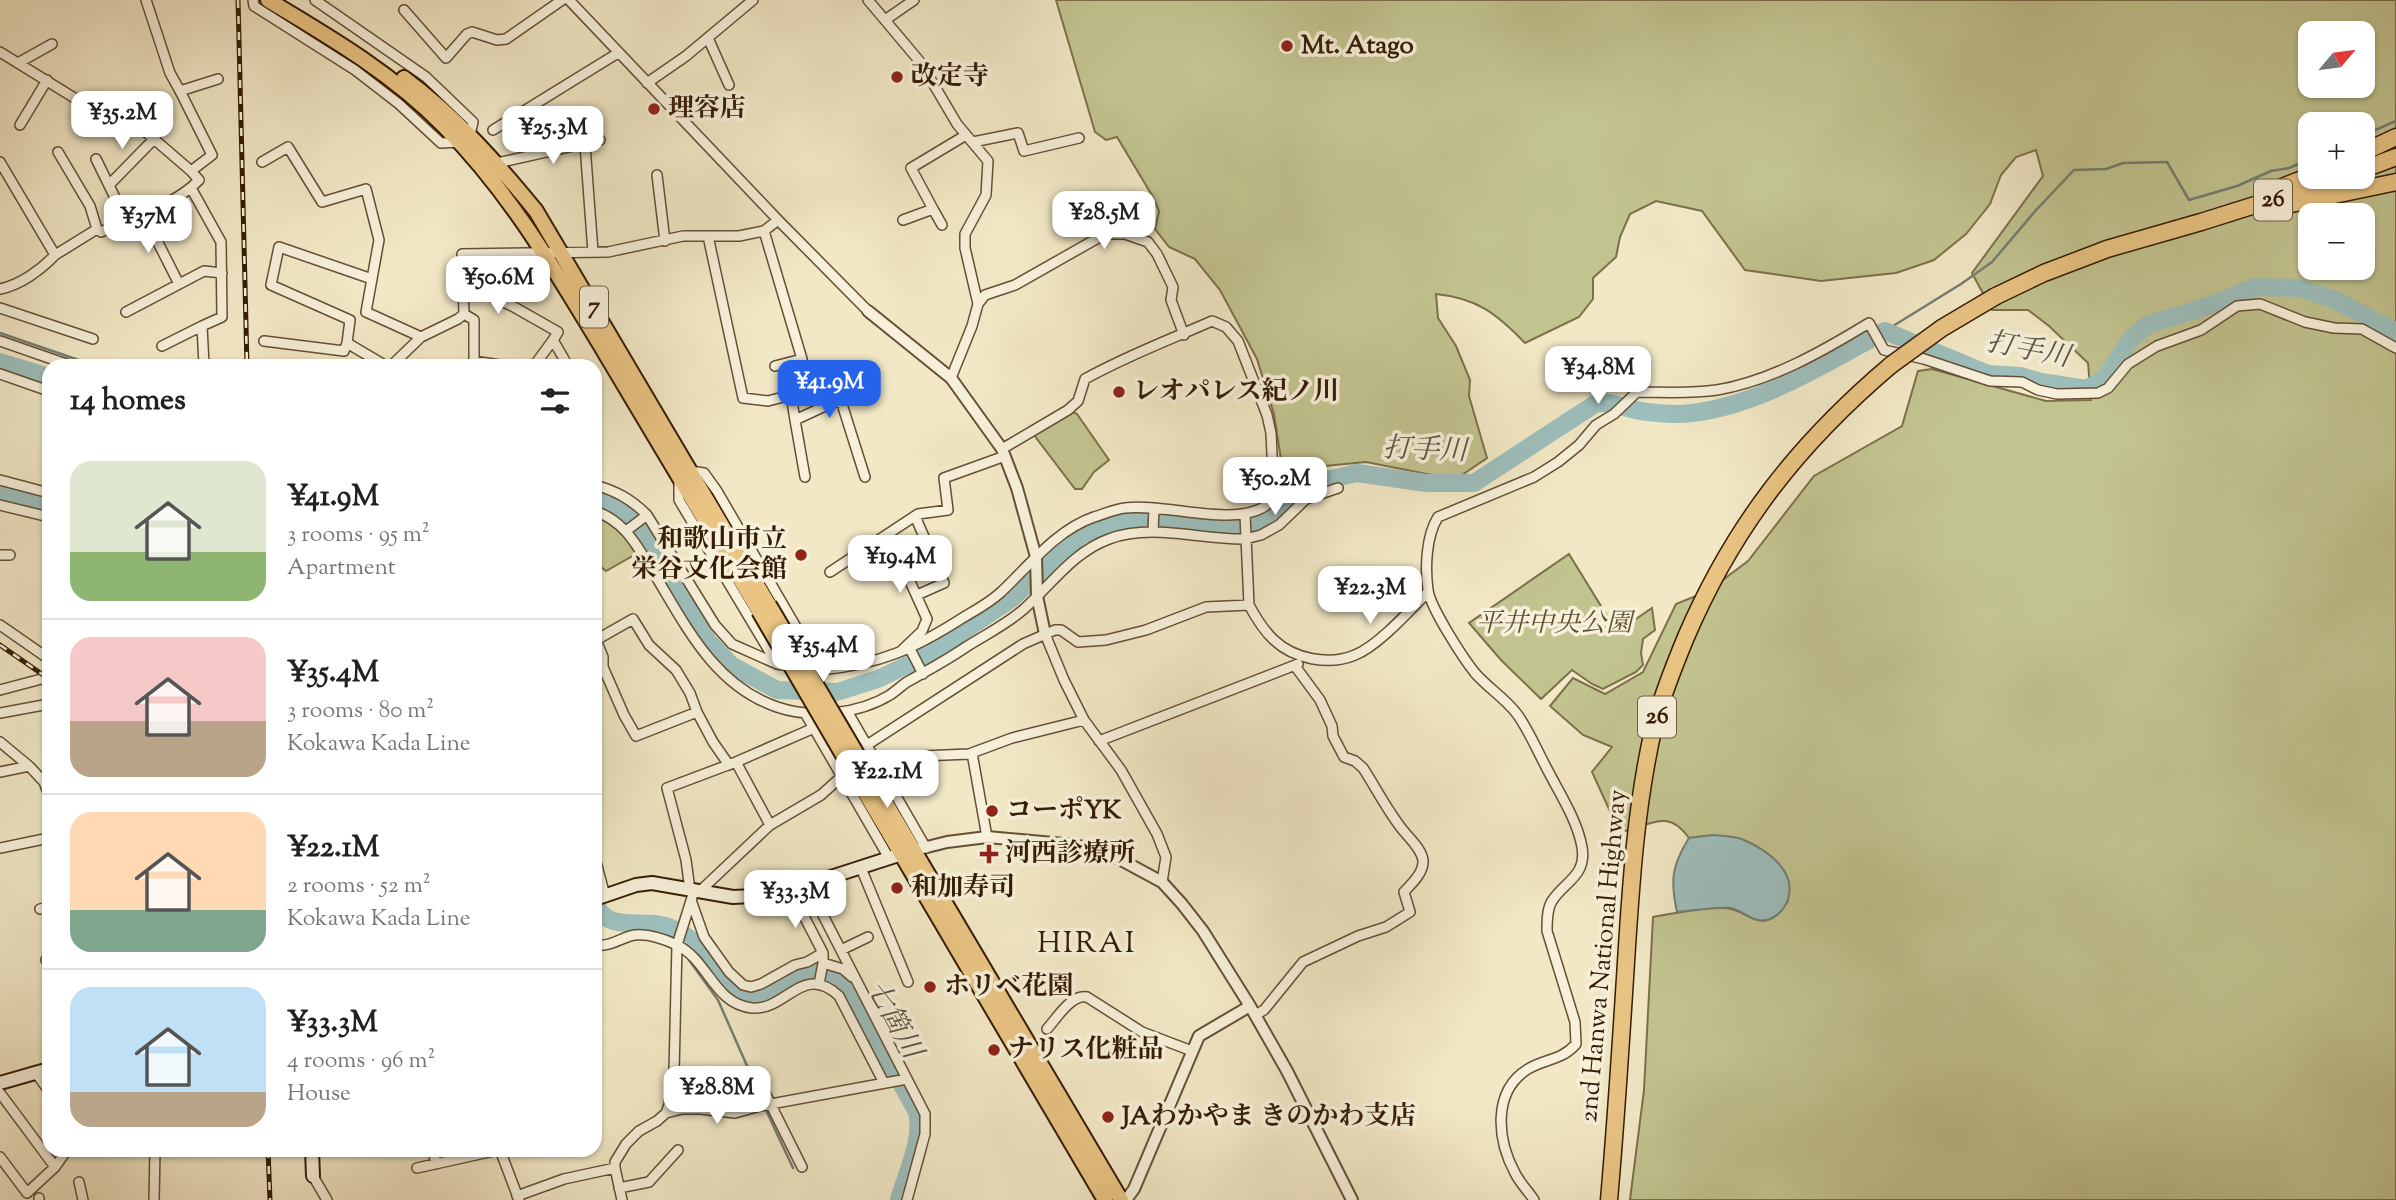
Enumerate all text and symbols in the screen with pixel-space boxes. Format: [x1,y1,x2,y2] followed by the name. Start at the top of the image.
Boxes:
[2298,21,2375,98] north arrow
[2298,21,2375,280] map controls
[1301,28,1414,65] place label: Mt. Atago
[1279,38,1295,54] marker: Mt. Atago
[911,59,989,96] place label: 改定寺
[889,69,905,85] marker: 改定寺
[668,91,746,128] place label: 理容店
[65,92,179,151] pin: ¥35.2M
[87,97,157,130] text: ¥35.2M
[646,101,662,117] marker: 理容店
[496,106,610,166] pin: ¥25.3M
[518,112,588,145] text: ¥25.3M
[2298,112,2375,189] button: +
[2254,180,2292,220] road number: 26
[1047,191,1161,251] pin: ¥28.5M
[107,196,189,255] pin: ¥37M
[1068,197,1140,230] text: ¥28.5M
[120,201,176,234] text: ¥37M
[2298,203,2375,280] button: −
[441,256,555,316] pin: ¥50.6M
[462,262,534,295] text: ¥50.6M
[580,286,608,328] road number: 7
[1983,323,2076,379] water label: 打手川
[1541,346,1655,406] pin: ¥34.8M
[1561,352,1635,385] text: ¥34.8M
[772,360,886,420] pin: ¥41.9M
[794,366,864,399] text: ¥41.9M
[1133,374,1340,411] place label: レオパレス紀ノ川
[70,380,186,423] text: 14 homes
[536,382,574,420] icon: filters
[1111,384,1127,400] marker: レオパレス紀ノ川
[1382,430,1471,473] water label: 打手川
[1218,458,1332,517] pin: ¥50.2M
[1239,463,1311,496] text: ¥50.2M
[287,476,379,519] text: ¥41.9M
[126,489,210,573] icon: home
[287,519,430,552] text: 3 rooms · 95 m²
[631,522,787,589] place label: 和歌山市立 栄谷文化会館
[843,536,957,595] pin: ¥19.4M
[864,541,936,574] text: ¥19.4M
[793,547,809,563] marker: 和歌山市立 栄谷文化会館
[287,552,396,585] text: Apartment
[1313,566,1427,626] pin: ¥22.3M
[1334,572,1406,605] text: ¥22.3M
[1476,606,1636,643] park label: 平井中央公園
[766,624,880,684] pin: ¥35.4M
[788,630,858,663] text: ¥35.4M
[287,652,379,695] text: ¥35.4M
[126,665,210,749] icon: home
[287,695,434,728] text: 3 rooms · 80 m²
[1638,696,1676,738] road number: 26
[287,728,471,761] text: Kokawa Kada Line
[830,750,944,810] pin: ¥22.1M
[852,756,922,789] text: ¥22.1M
[1571,788,1637,1124] street label: 2nd Hanwa National Highway
[1006,793,1122,830] place label: コーポYK
[984,803,1000,819] marker: コーポYK
[287,827,379,870] text: ¥22.1M
[1005,836,1135,873] place label: 河西診療所
[126,840,210,924] icon: home
[979,844,999,864] marker: 河西診療所
[287,870,430,903] text: 2 rooms · 52 m²
[738,870,852,930] pin: ¥33.3M
[911,870,1015,907] place label: 和加寿司
[760,876,830,909] text: ¥33.3M
[889,880,905,896] marker: 和加寿司
[287,903,471,936] text: Kokawa Kada Line
[1037,923,1137,966] district label: HIRAI
[944,969,1073,1006] place label: ホリベ花園
[855,974,932,1069] water label: 七箇川
[922,979,938,995] marker: ホリベ花園
[287,1002,378,1045] text: ¥33.3M
[126,1015,210,1099] icon: home
[1008,1032,1163,1069] place label: ナリス化粧品
[986,1042,1002,1058] marker: ナリス化粧品
[287,1045,435,1078] text: 4 rooms · 96 m²
[660,1066,774,1126] pin: ¥28.8M
[680,1072,754,1105] text: ¥28.8M
[287,1078,351,1111] text: House
[1120,1099,1416,1136] place label: JAわかやま きのかわ支店
[1100,1109,1116,1125] marker: JAわかやま きのかわ支店

